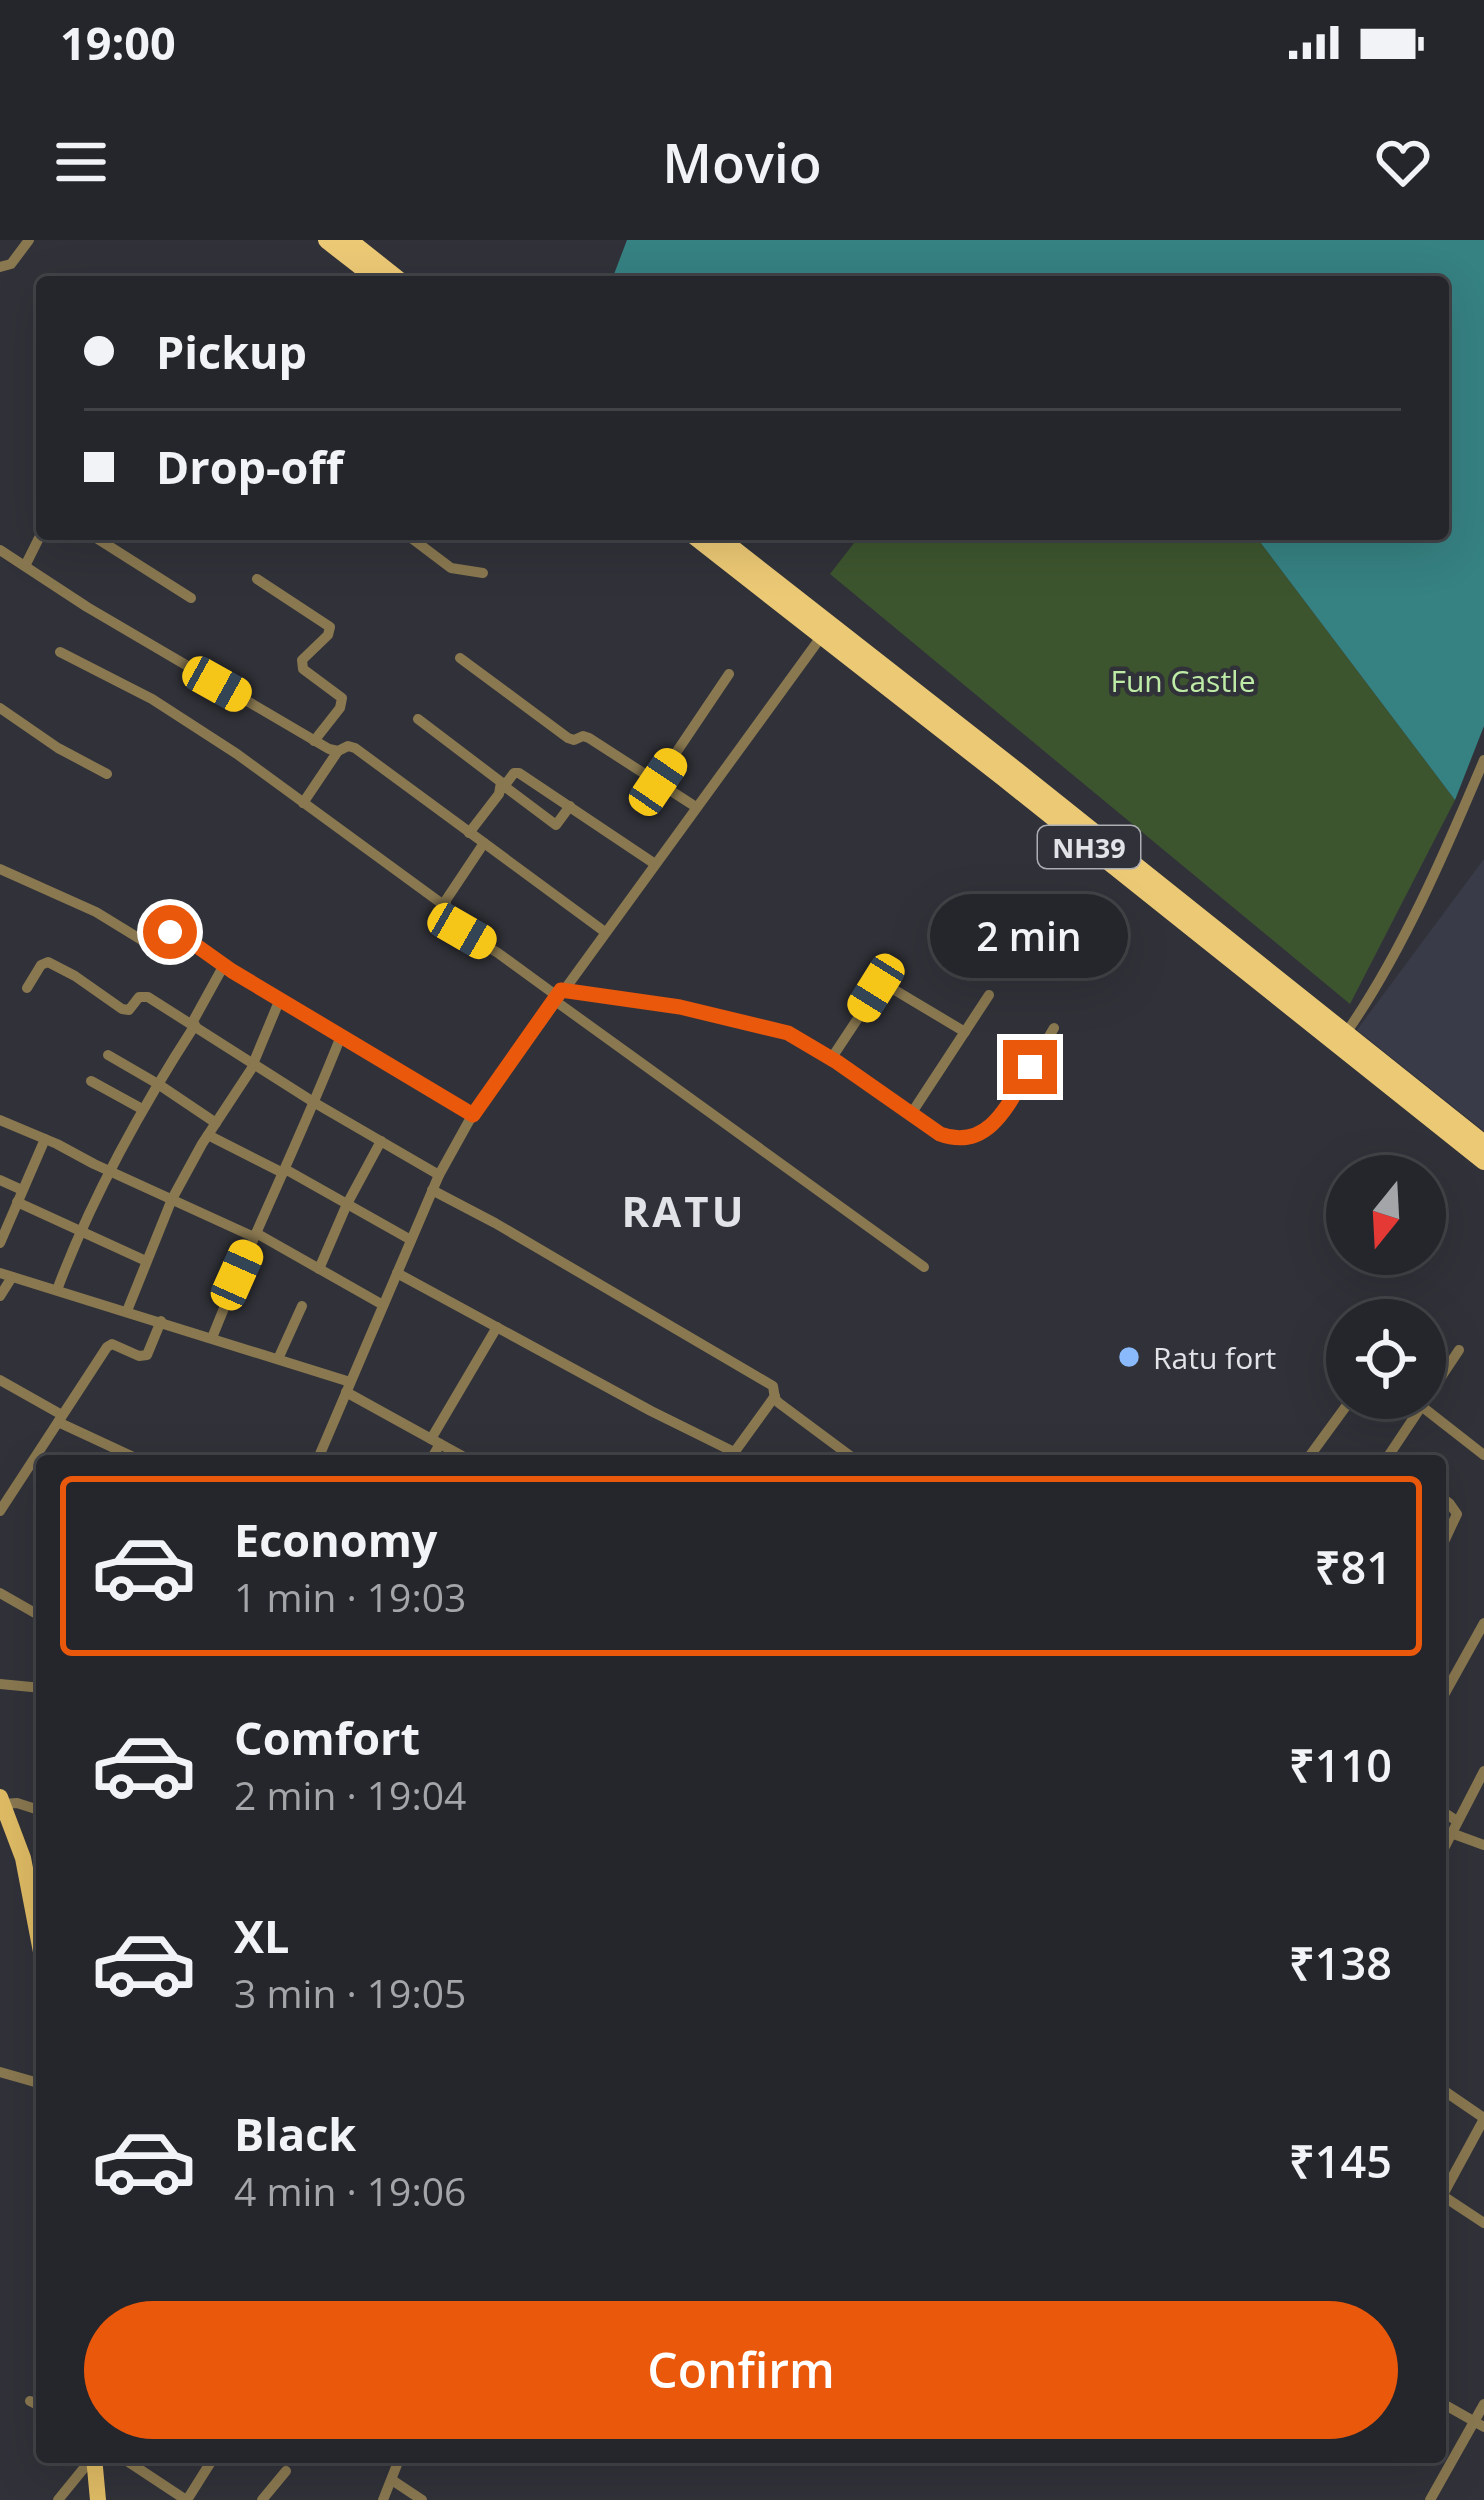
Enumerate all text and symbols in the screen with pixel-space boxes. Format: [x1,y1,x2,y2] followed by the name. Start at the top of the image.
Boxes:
[60,12,176,73] text: 19:00
[662,125,822,199] text: Movio
[48,129,114,195] icon: menu
[1370,129,1436,195] icon: heart
[156,321,307,382] text: Pickup
[156,436,343,497] text: Drop-off
[177,651,257,717] car
[1110,660,1256,701] park label: Fun Castle
[623,742,693,822] car
[1038,826,1140,868] road number: NH39
[931,893,1129,977] callout: 2 min
[422,897,502,965] car
[143,905,197,959] route start
[976,909,1082,962] text: 2 min
[842,948,910,1028] car
[1003,1040,1057,1094] route end
[1326,1155,1446,1275] north arrow
[1326,1155,1446,1419] map controls
[622,1182,746,1239] district label: RATU
[206,1235,268,1315] car
[1326,1299,1446,1419] button: locate
[1153,1337,1276,1378] place label: Ratu fort
[1116,1344,1142,1370] marker: Ratu fort
[234,1509,437,1570] text: Economy
[90,1512,198,1620] icon: car
[1315,1536,1392,1597] text: ₹81
[234,1570,466,1623] text: 1 min · 19:03
[234,1707,420,1768] text: Comfort
[90,1710,198,1818] icon: car
[1289,1734,1392,1795] text: ₹110
[234,1768,466,1821] text: 2 min · 19:04
[234,1905,289,1966] text: XL
[90,1908,198,2016] icon: car
[1289,1932,1392,1993] text: ₹138
[234,1966,466,2019] text: 3 min · 19:05
[234,2103,356,2164] text: Black
[90,2106,198,2214] icon: car
[1289,2130,1392,2191] text: ₹145
[234,2164,466,2217] text: 4 min · 19:06
[84,2301,1398,2439] button: Confirm

